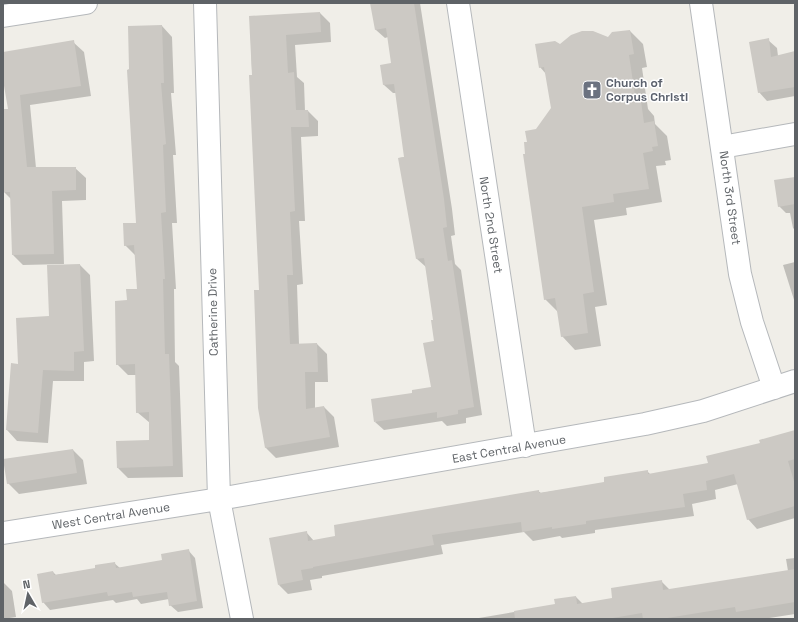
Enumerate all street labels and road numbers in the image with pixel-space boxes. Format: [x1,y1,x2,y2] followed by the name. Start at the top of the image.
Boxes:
[715,150,745,246] street label: North 3rd Street
[475,175,507,275] street label: North 2nd Street
[204,268,222,356] street label: Catherine Drive
[451,431,567,467] street label: East Central Avenue
[51,499,171,533] street label: West Central Avenue

